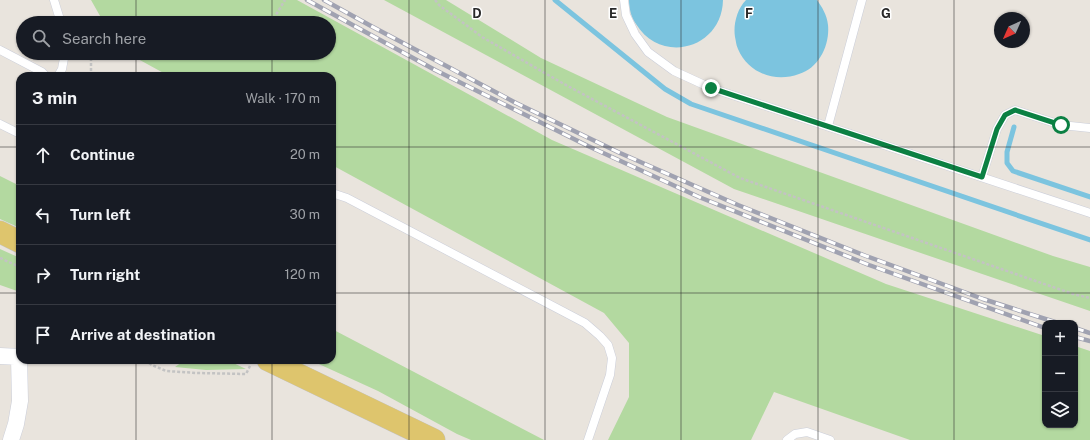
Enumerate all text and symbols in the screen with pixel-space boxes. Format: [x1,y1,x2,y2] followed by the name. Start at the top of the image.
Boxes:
[472,6,482,21] text: D
[609,6,617,21] text: E
[745,6,753,21] text: F
[881,6,891,21] text: G
[994,12,1030,48] north arrow
[16,16,336,60] search box
[30,27,52,49] icon: search
[62,30,146,47] text: Search here
[702,79,720,97] route end
[32,88,77,108] text: 3 min
[245,91,320,106] text: Walk · 170 m
[1052,116,1070,134] route start
[32,144,54,166] icon: ahead
[70,146,135,163] text: Continue
[290,147,320,162] text: 20 m
[32,204,54,226] icon: left
[70,206,131,223] text: Turn left
[290,207,320,222] text: 30 m
[32,264,54,286] icon: right
[70,266,140,283] text: Turn right
[285,267,320,282] text: 120 m
[1042,320,1078,428] map controls
[1042,320,1078,356] button: +
[32,324,54,346] icon: arrive
[70,326,215,343] text: Arrive at destination
[1042,356,1078,392] button: −
[1042,392,1078,428] button: layers

